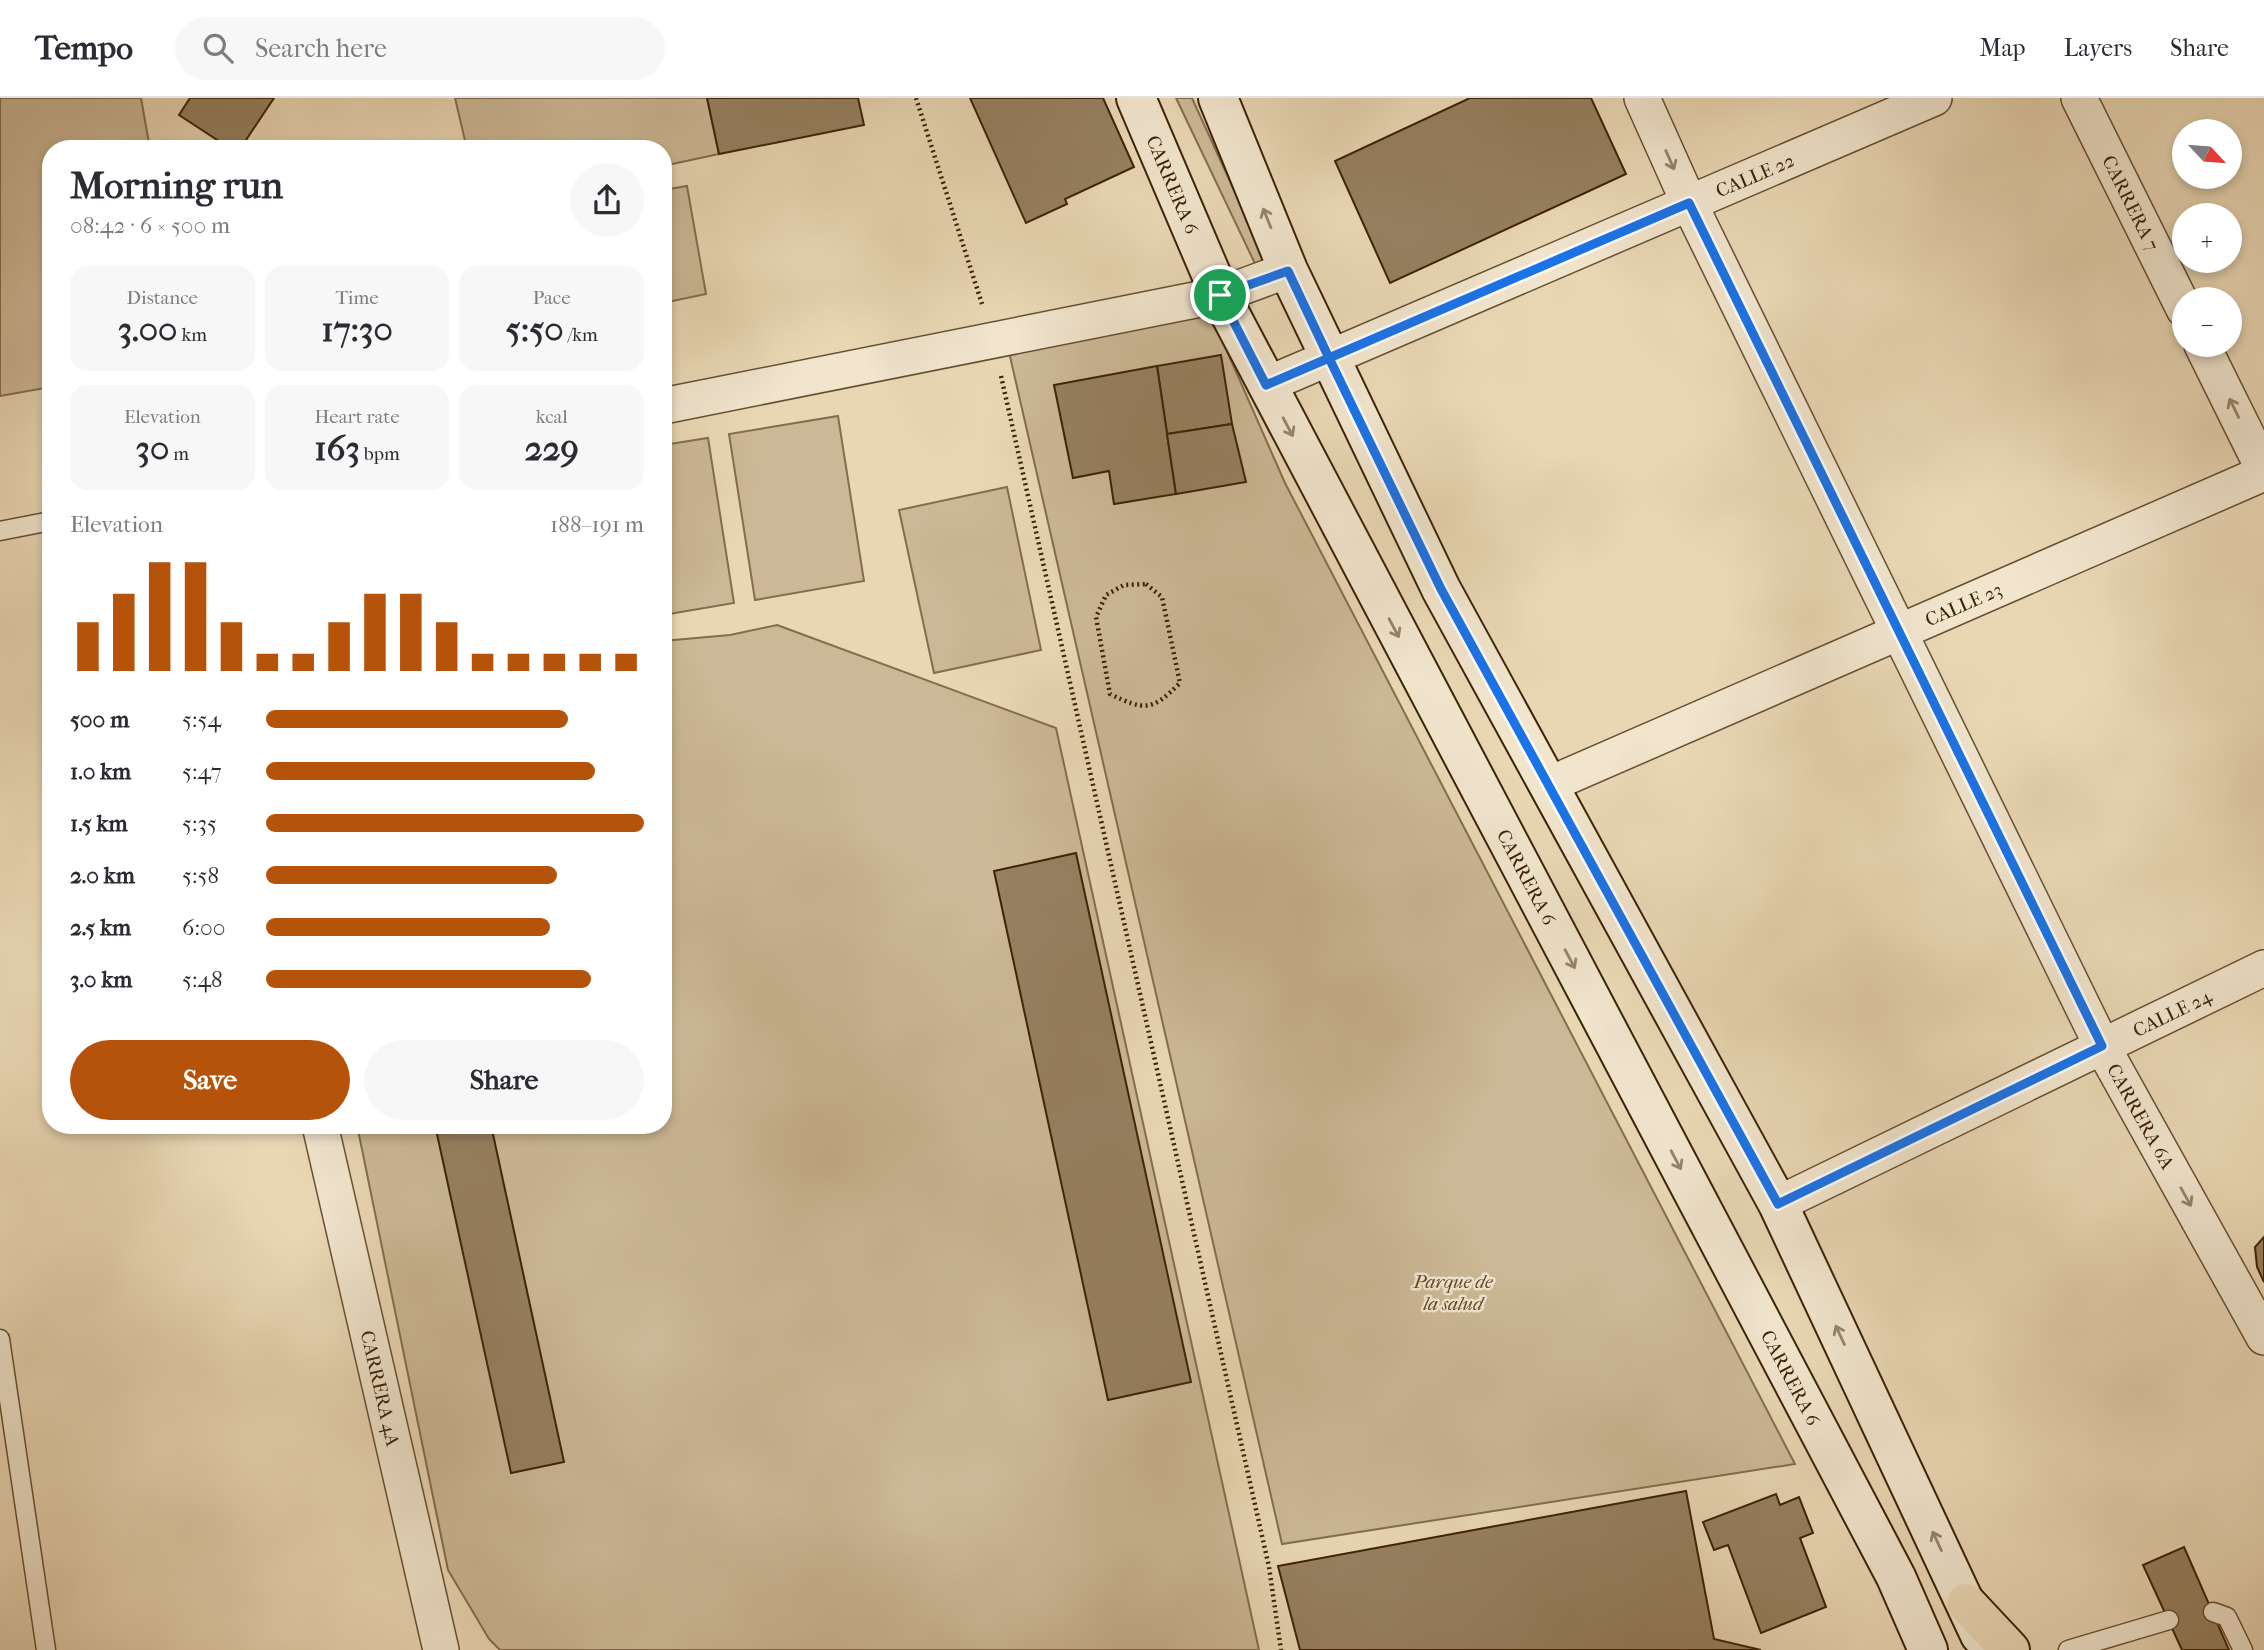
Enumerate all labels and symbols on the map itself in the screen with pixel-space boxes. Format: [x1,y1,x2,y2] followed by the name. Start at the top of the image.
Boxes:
[2172,119,2242,189] north arrow
[1141,132,1203,238] street label: CARRERA 6
[1664,149,1677,170] one-way arrow
[1713,149,1798,202] street label: CALLE 22
[2097,152,2163,254] street label: CARRERA 7
[1260,207,1273,229] one-way arrow
[1190,265,1250,325] pin
[2226,398,2240,419] one-way arrow
[1281,416,1295,436] one-way arrow
[1922,579,2005,631] street label: CALLE 23
[1388,617,1402,638] one-way arrow
[1492,826,1560,929] street label: CARRERA 6
[1563,948,1577,969] one-way arrow
[2130,985,2216,1042] street label: CALLE 24
[2102,1060,2179,1174] street label: CARRERA 6A
[1670,1149,1683,1170] one-way arrow
[2180,1186,2193,1207] one-way arrow
[1412,1271,1494,1315] park label: Parque de la salud
[1833,1325,1846,1346] one-way arrow
[1756,1327,1824,1430] street label: CARRERA 6
[356,1328,404,1449] street label: CARRERA 4A
[1930,1531,1943,1552] one-way arrow

